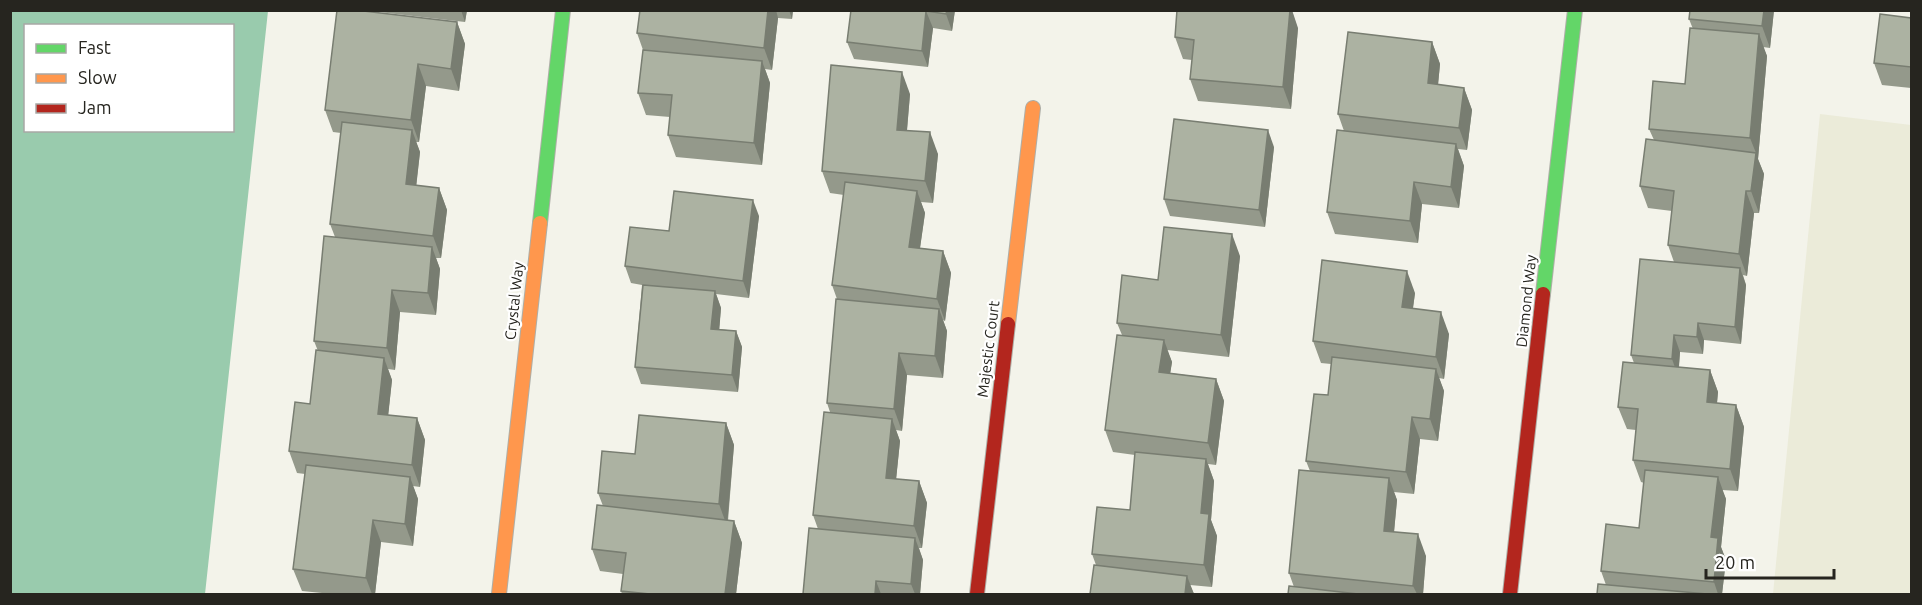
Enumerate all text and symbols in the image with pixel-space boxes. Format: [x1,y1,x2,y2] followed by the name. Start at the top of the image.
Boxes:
[24,24,234,132] legend
[78,37,111,57] text: Fast
[78,67,117,87] text: Slow
[78,97,112,117] text: Jam
[1513,254,1539,348] street label: Diamond Way
[501,261,527,341] street label: Crystal Way
[974,300,1002,398] street label: Majestic Court
[1706,542,1834,580] scale bar
[1715,552,1755,572] text: 20 m

